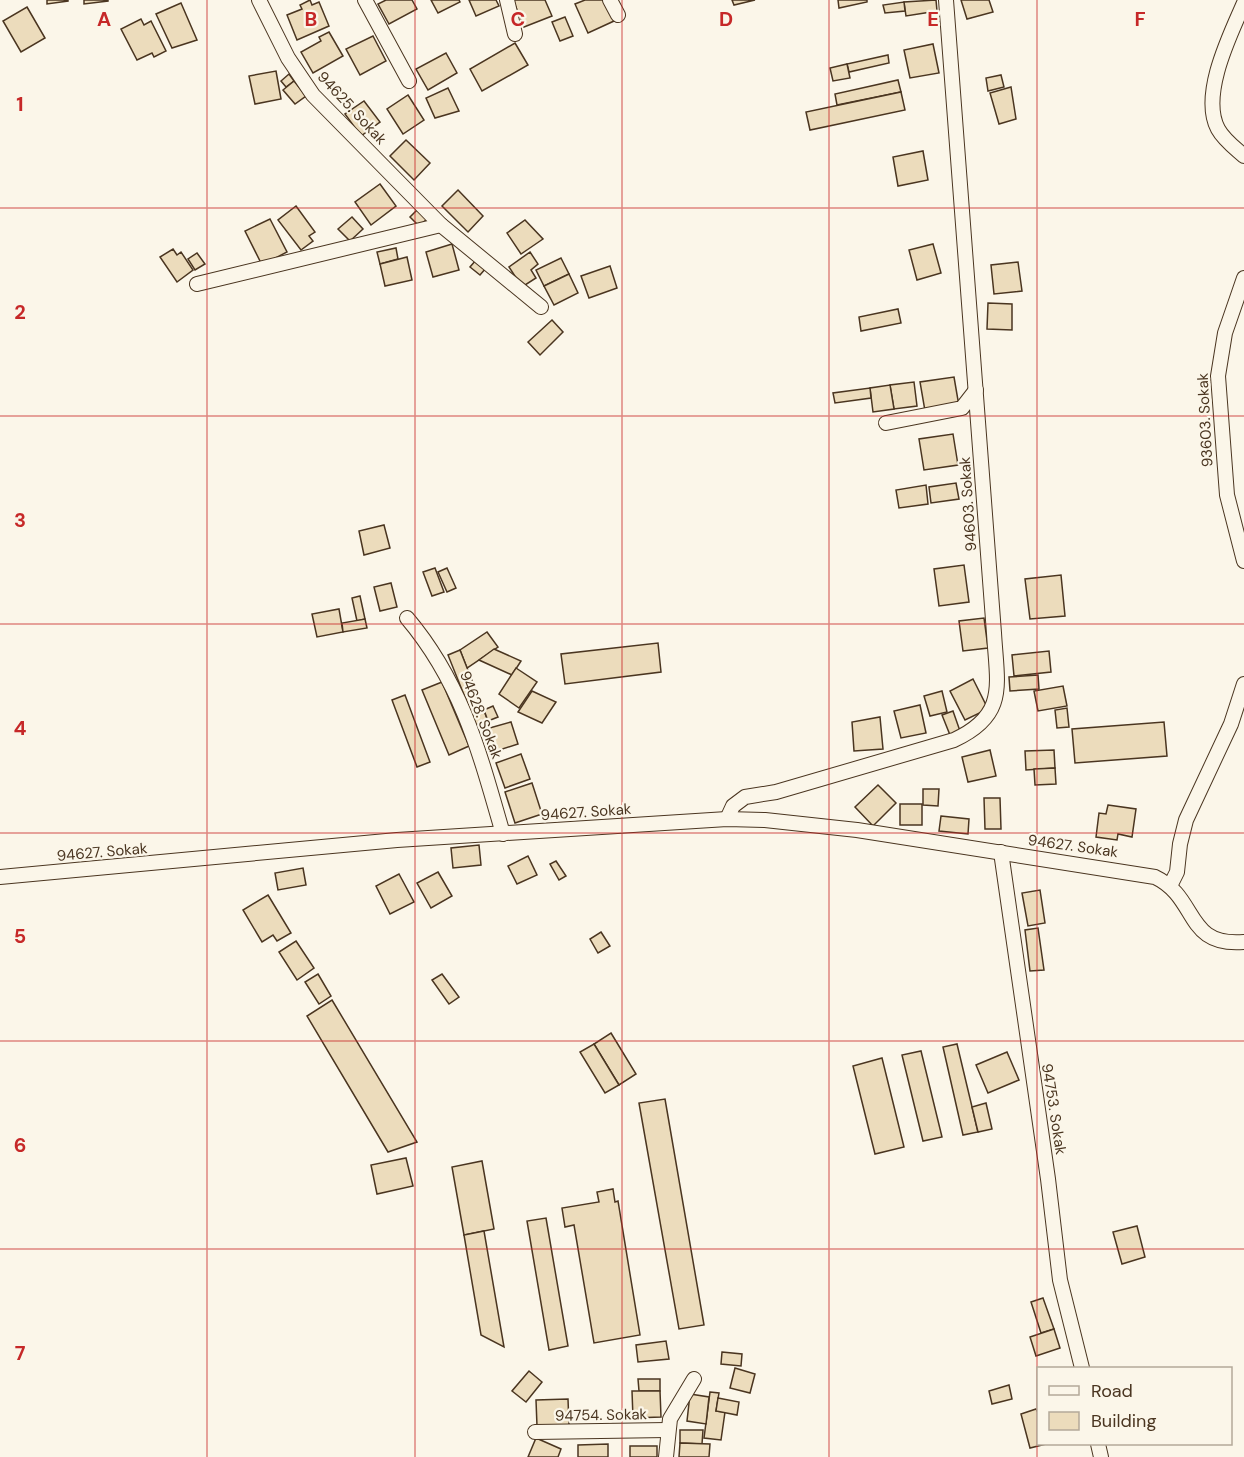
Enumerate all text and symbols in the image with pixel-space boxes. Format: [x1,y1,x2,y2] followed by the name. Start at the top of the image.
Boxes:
[97,6,111,32] text: A
[305,6,317,32] text: B
[511,6,525,32] text: C
[719,6,733,32] text: D
[927,6,939,32] text: E
[1134,6,1146,32] text: F
[313,67,391,149] street label: 94625. Sokak
[16,91,24,117] text: 1
[14,299,26,325] text: 2
[1193,372,1217,468] street label: 93603. Sokak
[955,456,981,552] street label: 94603. Sokak
[14,507,26,533] text: 3
[455,668,507,762] street label: 94628. Sokak
[14,715,27,741] text: 4
[540,799,632,825] street label: 94627. Sokak
[1027,830,1120,862] street label: 94627. Sokak
[56,838,149,866] street label: 94627. Sokak
[14,923,26,949] text: 5
[1037,1062,1071,1156] street label: 94753. Sokak
[14,1132,26,1158] text: 6
[15,1340,26,1366] text: 7
[1037,1367,1232,1445] legend
[1091,1379,1133,1403] text: Road
[555,1404,648,1426] street label: 94754. Sokak
[1091,1409,1156,1433] text: Building

